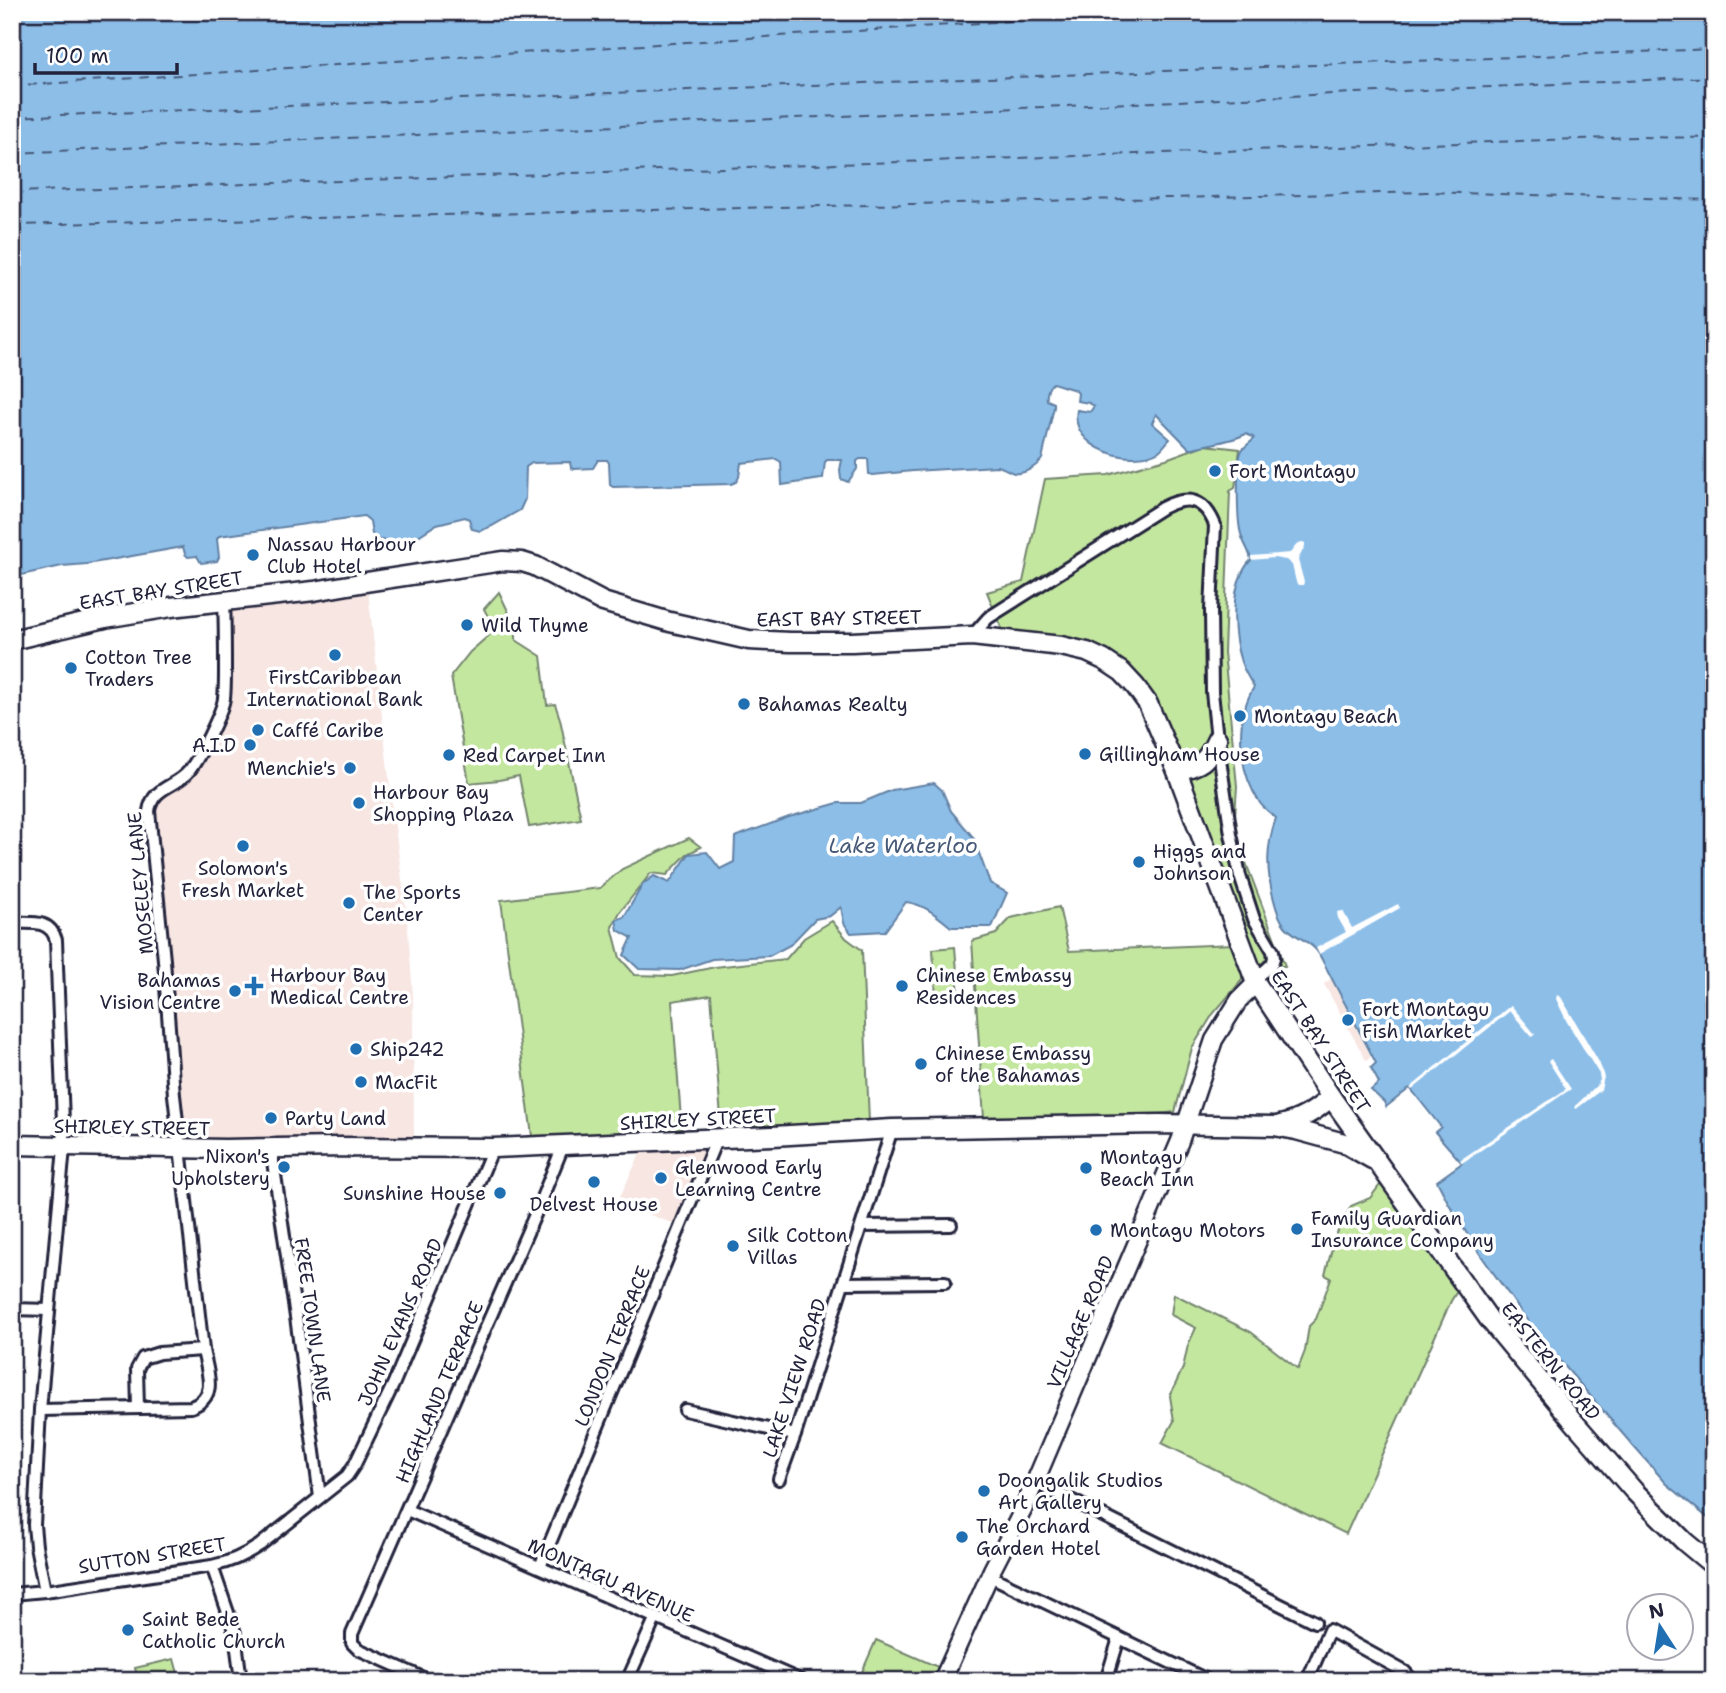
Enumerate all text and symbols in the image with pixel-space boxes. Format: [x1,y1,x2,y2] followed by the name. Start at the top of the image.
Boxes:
[35,32,177,76] scale bar
[46,42,109,70] text: 100 m
[1229,459,1356,484] place label: Fort Montagu
[1207,463,1223,479] marker: Fort Montagu
[267,532,416,579] place label: Nassau Harbour Club Hotel
[245,547,261,563] marker: Nassau Harbour Club Hotel
[78,565,245,616] street label: EAST BAY STREET
[756,605,922,632] street label: EAST BAY STREET
[481,613,589,638] place label: Wild Thyme
[459,617,475,633] marker: Wild Thyme
[85,645,192,692] place label: Cotton Tree Traders
[327,647,343,663] marker: FirstCaribbean International Bank
[63,660,79,676] marker: Cotton Tree Traders
[247,665,423,712] place label: FirstCaribbean International Bank
[758,692,908,717] place label: Bahamas Realty
[736,696,752,712] marker: Bahamas Realty
[1254,704,1398,729] place label: Montagu Beach
[1232,708,1248,724] marker: Montagu Beach
[272,718,384,743] place label: Caffé Caribe
[250,722,266,738] marker: Caffé Caribe
[192,733,236,758] place label: A.I.D
[242,737,258,753] marker: A.I.D
[1099,742,1260,767] place label: Gillingham House
[463,743,606,768] place label: Red Carpet Inn
[1077,746,1093,762] marker: Gillingham House
[441,747,457,763] marker: Red Carpet Inn
[247,756,336,781] place label: Menchie's
[342,760,358,776] marker: Menchie's
[373,780,514,827] place label: Harbour Bay Shopping Plaza
[351,795,367,811] marker: Harbour Bay Shopping Plaza
[122,810,159,955] street label: MOSELEY LANE
[828,832,978,860] water label: Lake Waterloo
[235,838,251,854] marker: Solomon's Fresh Market
[1153,839,1246,886] place label: Higgs and Johnson
[1131,854,1147,870] marker: Higgs and Johnson
[182,856,304,903] place label: Solomon's Fresh Market
[363,880,461,927] place label: The Sports Center
[341,895,357,911] marker: The Sports Center
[270,963,409,1010] place label: Harbour Bay Medical Centre
[916,963,1072,1010] place label: Chinese Embassy Residences
[1265,965,1376,1118] street label: EAST BAY STREET
[99,968,221,1015] place label: Bahamas Vision Centre
[244,976,264,996] marker: Harbour Bay Medical Centre
[894,978,910,994] marker: Chinese Embassy Residences
[227,983,243,999] marker: Bahamas Vision Centre
[1362,997,1489,1044] place label: Fort Montagu Fish Market
[1340,1012,1356,1028] marker: Fort Montagu Fish Market
[370,1037,444,1062] place label: Ship242
[348,1041,364,1057] marker: Ship242
[935,1041,1091,1088] place label: Chinese Embassy of the Bahamas
[913,1056,929,1072] marker: Chinese Embassy of the Bahamas
[375,1070,438,1095] place label: MacFit
[353,1074,369,1090] marker: MacFit
[619,1103,777,1136] street label: SHIRLEY STREET
[285,1106,386,1131] place label: Party Land
[263,1110,279,1126] marker: Party Land
[54,1114,211,1141] street label: SHIRLEY STREET
[171,1144,270,1191] place label: Nixon's Upholstery
[1100,1145,1194,1192] place label: Montagu Beach Inn
[675,1155,822,1202] place label: Glenwood Early Learning Centre
[276,1159,292,1175] marker: Nixon's Upholstery
[1078,1160,1094,1176] marker: Montagu Beach Inn
[653,1170,669,1186] marker: Glenwood Early Learning Centre
[586,1174,602,1190] marker: Delvest House
[343,1181,486,1206] place label: Sunshine House
[492,1185,508,1201] marker: Sunshine House
[530,1192,658,1217] place label: Delvest House
[1311,1206,1494,1253] place label: Family Guardian Insurance Company
[1110,1218,1265,1243] place label: Montagu Motors
[1289,1221,1305,1237] marker: Family Guardian Insurance Company
[1088,1222,1104,1238] marker: Montagu Motors
[747,1223,847,1270] place label: Silk Cotton Villas
[352,1234,449,1410] street label: JOHN EVANS ROAD
[289,1236,336,1404] street label: FREE TOWN LANE
[725,1238,741,1254] marker: Silk Cotton Villas
[1041,1252,1120,1393] street label: VILLAGE ROAD
[569,1262,656,1430] street label: LONDON TERRACE
[757,1295,832,1461] street label: LAKE VIEW ROAD
[390,1297,489,1487] street label: HIGHLAND TERRACE
[1495,1297,1606,1426] street label: EASTERN ROAD
[998,1468,1163,1515] place label: Doongalik Studios Art Gallery
[976,1483,992,1499] marker: Doongalik Studios Art Gallery
[976,1514,1100,1561] place label: The Orchard Garden Hotel
[954,1529,970,1545] marker: The Orchard Garden Hotel
[76,1531,228,1580] street label: SUTTON STREET
[524,1533,698,1628] street label: MONTAGU AVENUE
[1624,1592,1694,1662] north arrow
[1647,1597,1667,1625] text: N
[142,1607,286,1654] place label: Saint Bede Catholic Church
[120,1622,136,1638] marker: Saint Bede Catholic Church

